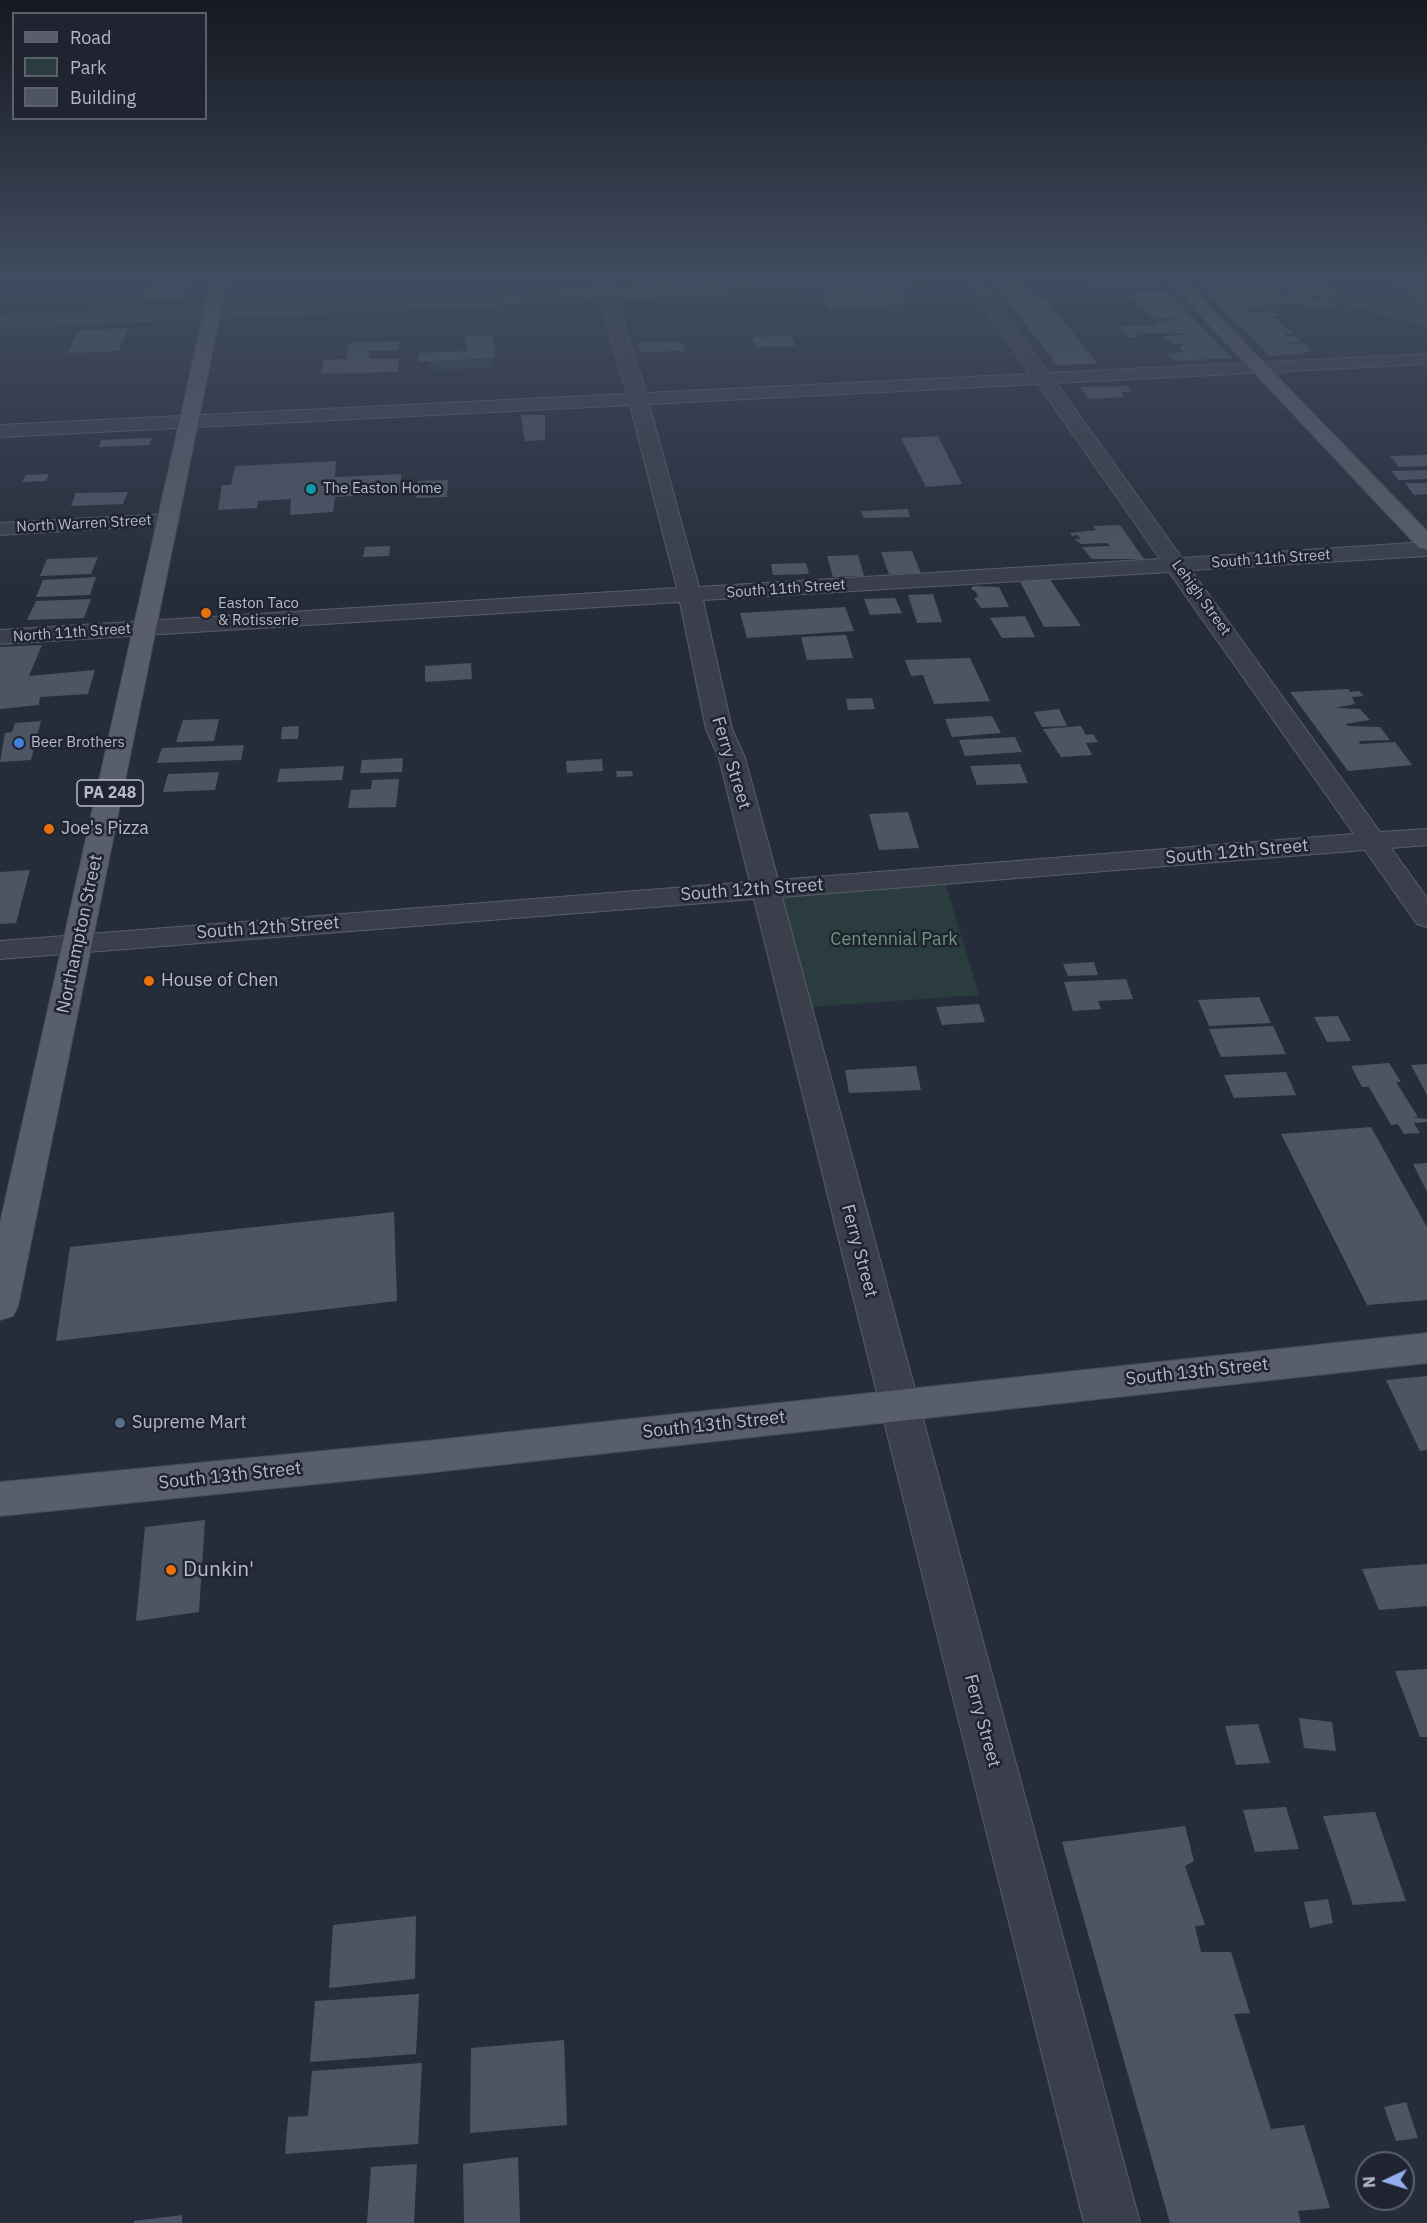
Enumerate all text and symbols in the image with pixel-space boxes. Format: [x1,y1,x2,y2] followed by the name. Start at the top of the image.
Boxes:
[12,12,207,120] legend
[70,26,111,49] text: Road
[70,56,106,79] text: Park
[70,86,136,109] text: Building
[323,480,442,498] place label: The Easton Home
[304,482,318,496] marker: The Easton Home
[16,511,152,537] street label: North Warren Street
[1211,546,1331,572] street label: South 11th Street
[1168,557,1234,639] street label: Lehigh Street
[726,576,846,602] street label: South 11th Street
[218,595,299,630] place label: Easton Taco & Rotisserie
[199,606,213,620] marker: Easton Taco & Rotisserie
[12,620,132,646] street label: North 11th Street
[707,714,755,812] street label: Ferry Street
[31,734,125,752] place label: Beer Brothers
[12,736,26,750] marker: Beer Brothers
[77,780,143,806] road number: PA 248
[61,818,149,840] place label: Joe's Pizza
[42,822,56,836] marker: Joe's Pizza
[1165,835,1309,869] street label: South 12th Street
[53,853,107,1015] street label: Northampton Street
[680,874,824,906] street label: South 12th Street
[196,912,340,944] street label: South 12th Street
[830,929,958,951] park label: Centennial Park
[161,970,278,992] place label: House of Chen
[142,974,156,988] marker: House of Chen
[836,1202,882,1300] street label: Ferry Street
[1125,1354,1269,1390] street label: South 13th Street
[642,1407,786,1443] street label: South 13th Street
[132,1412,247,1434] place label: Supreme Mart
[113,1416,127,1430] marker: Supreme Mart
[158,1458,302,1494] street label: South 13th Street
[183,1557,254,1583] place label: Dunkin'
[164,1563,178,1577] marker: Dunkin'
[959,1672,1005,1770] street label: Ferry Street
[1355,2151,1415,2211] north arrow
[1359,2176,1379,2189] text: N

